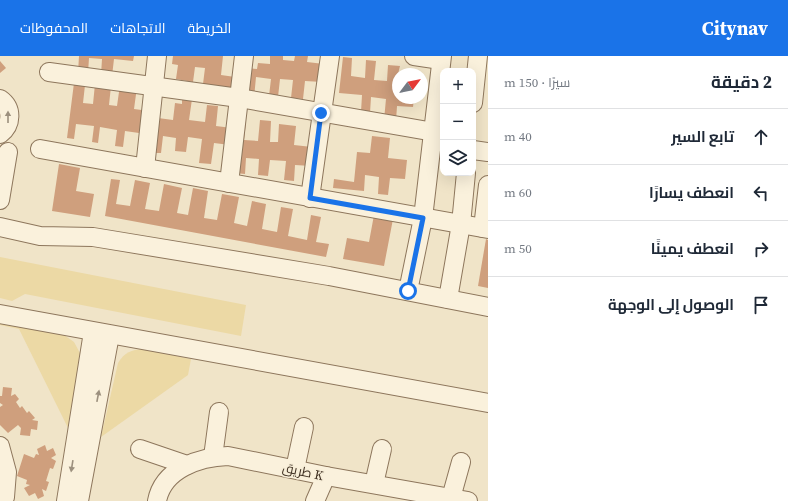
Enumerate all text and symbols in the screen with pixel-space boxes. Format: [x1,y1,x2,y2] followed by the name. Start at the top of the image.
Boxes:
[702,15,768,41] text: Citynav
[20,18,88,38] text: المحفوظات
[110,18,166,38] text: الاتجاهات
[188,18,231,38] text: الخريطة
[392,68,428,104] north arrow
[440,68,476,176] map controls
[440,68,476,104] button: +
[711,70,772,94] text: 2 دقيقة
[504,74,570,91] text: سيرًا · 150 m
[312,104,330,122] route end
[440,104,476,140] button: −
[5,110,11,123] one-way arrow
[671,126,734,147] text: تابع السير
[750,126,772,148] icon: ahead
[504,128,532,145] text: 40 m
[440,140,476,176] button: layers
[649,182,734,203] text: انعطف يسارًا
[750,182,772,204] icon: left
[504,184,532,201] text: 60 m
[651,238,734,259] text: انعطف يمينًا
[750,238,772,260] icon: right
[504,240,532,257] text: 50 m
[399,282,417,300] route start
[608,294,734,315] text: الوصول إلى الوجهة
[750,294,772,316] icon: arrive
[95,390,101,402] one-way arrow
[281,459,325,484] street label: طريق K
[69,460,75,472] one-way arrow

